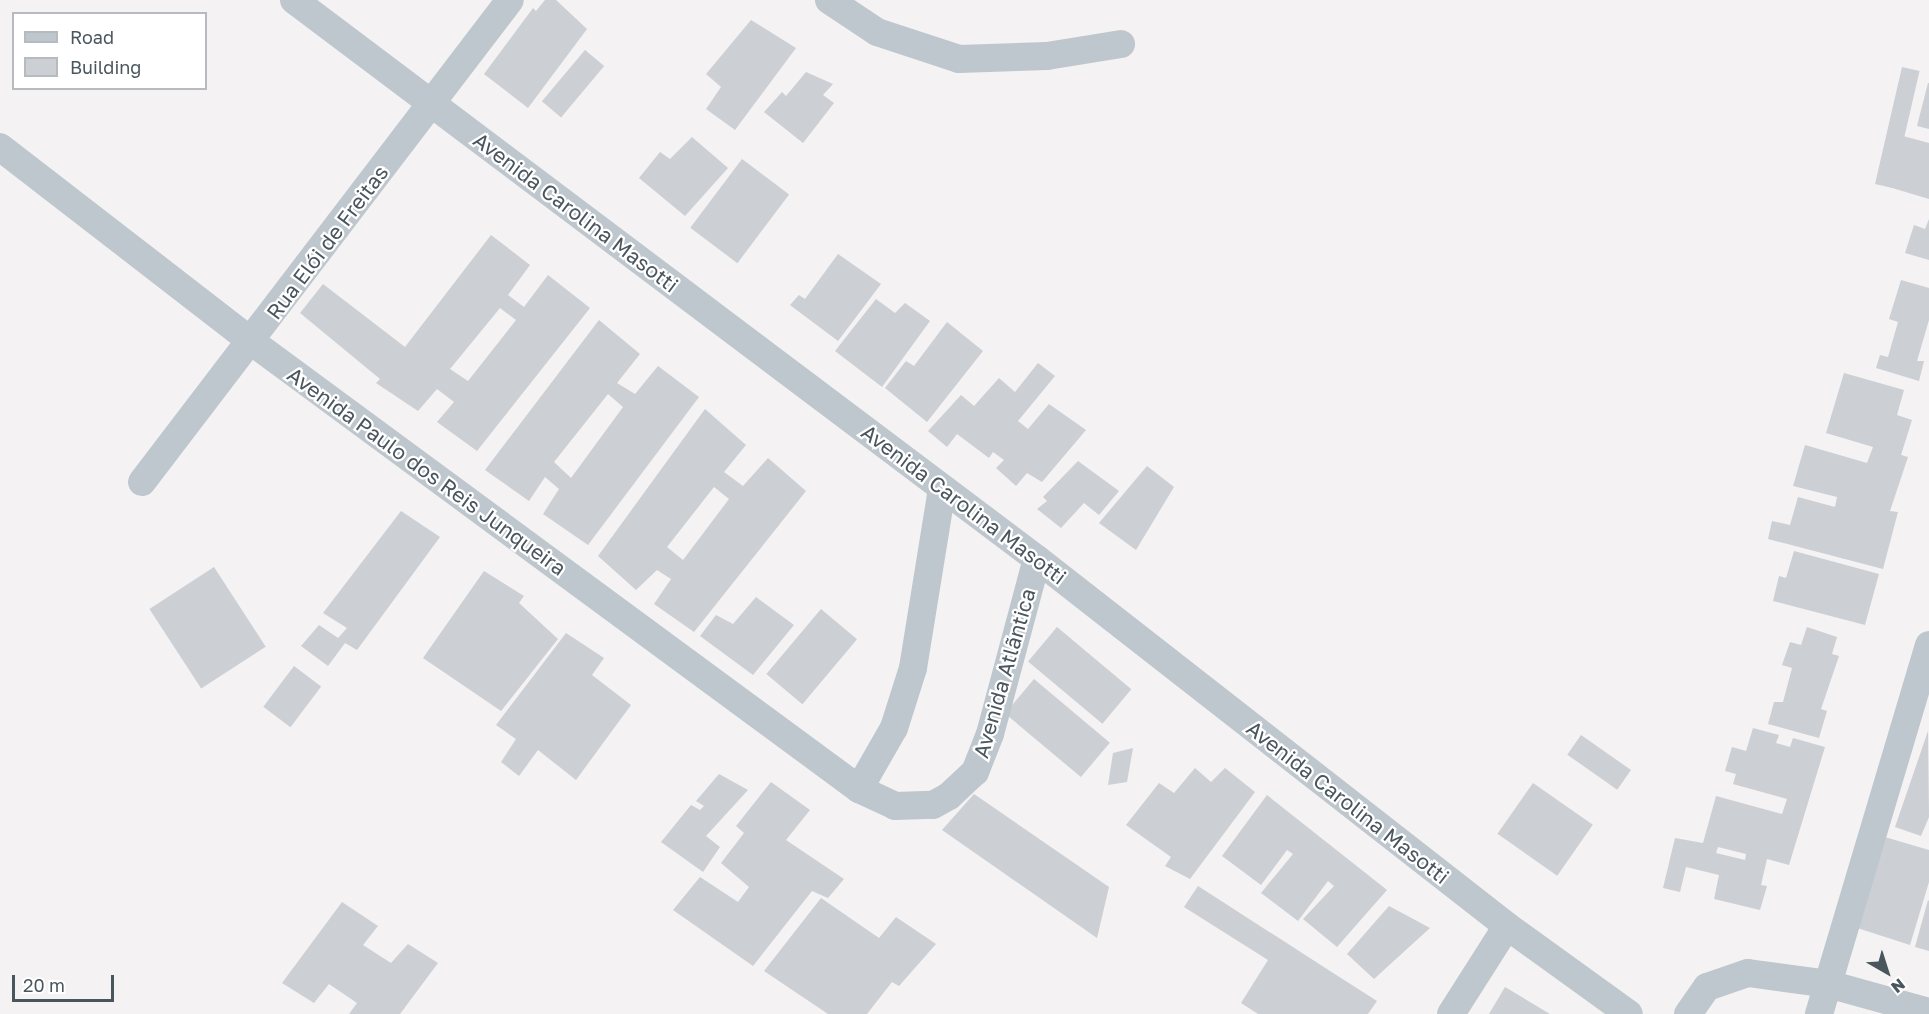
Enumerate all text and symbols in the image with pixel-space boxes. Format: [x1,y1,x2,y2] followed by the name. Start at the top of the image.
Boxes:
[12,12,207,90] legend
[70,26,114,48] text: Road
[70,56,141,78] text: Building
[469,127,683,297] street label: Avenida Carolina Masotti
[261,160,393,324] street label: Rua Elói de Freitas
[283,361,571,581] street label: Avenida Paulo dos Reis Junqueira
[857,419,1071,589] street label: Avenida Carolina Masotti
[968,585,1040,761] street label: Avenida Atlãntica
[1242,715,1454,889] street label: Avenida Carolina Masotti
[1857,942,1917,1002] north arrow
[15,963,117,1001] scale bar
[23,974,65,996] text: 20 m
[1887,974,1909,998] text: N

